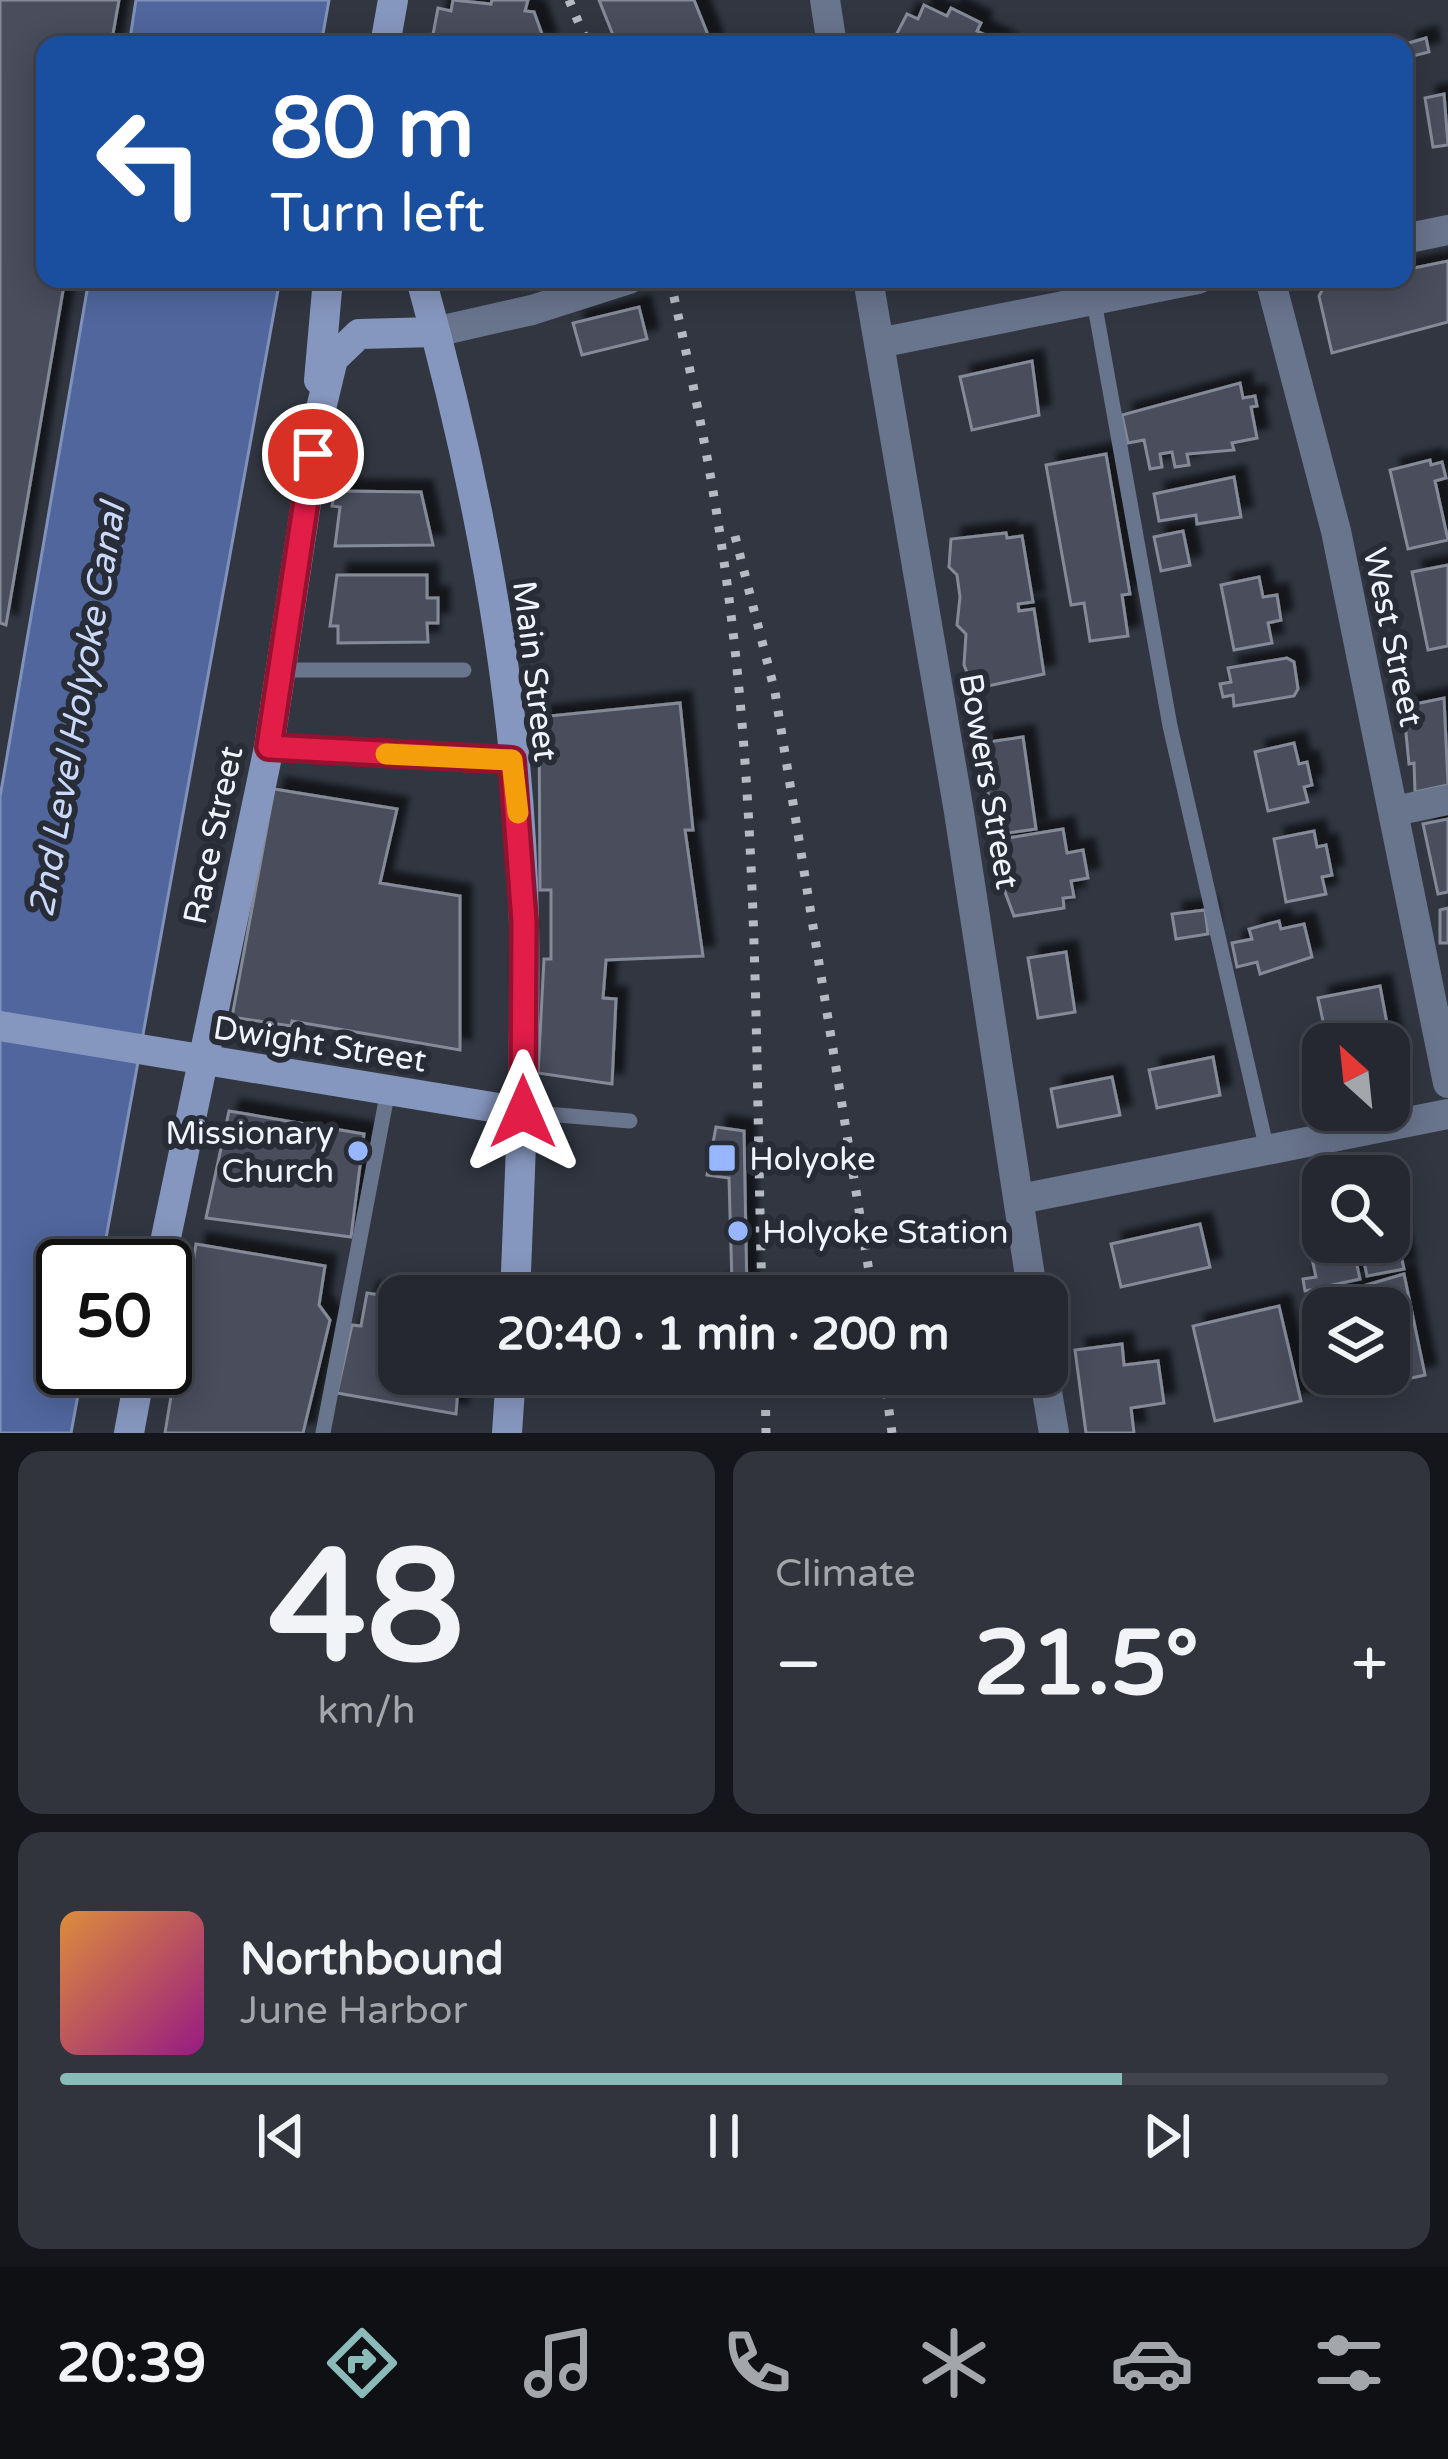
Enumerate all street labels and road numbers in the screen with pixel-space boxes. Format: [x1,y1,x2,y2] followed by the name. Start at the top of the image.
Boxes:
[1355,544,1431,730] street label: West Street
[504,579,565,764] street label: Main Street
[950,670,1027,892] street label: Bowers Street
[176,743,251,928] street label: Race Street
[210,1008,429,1081] street label: Dwight Street

